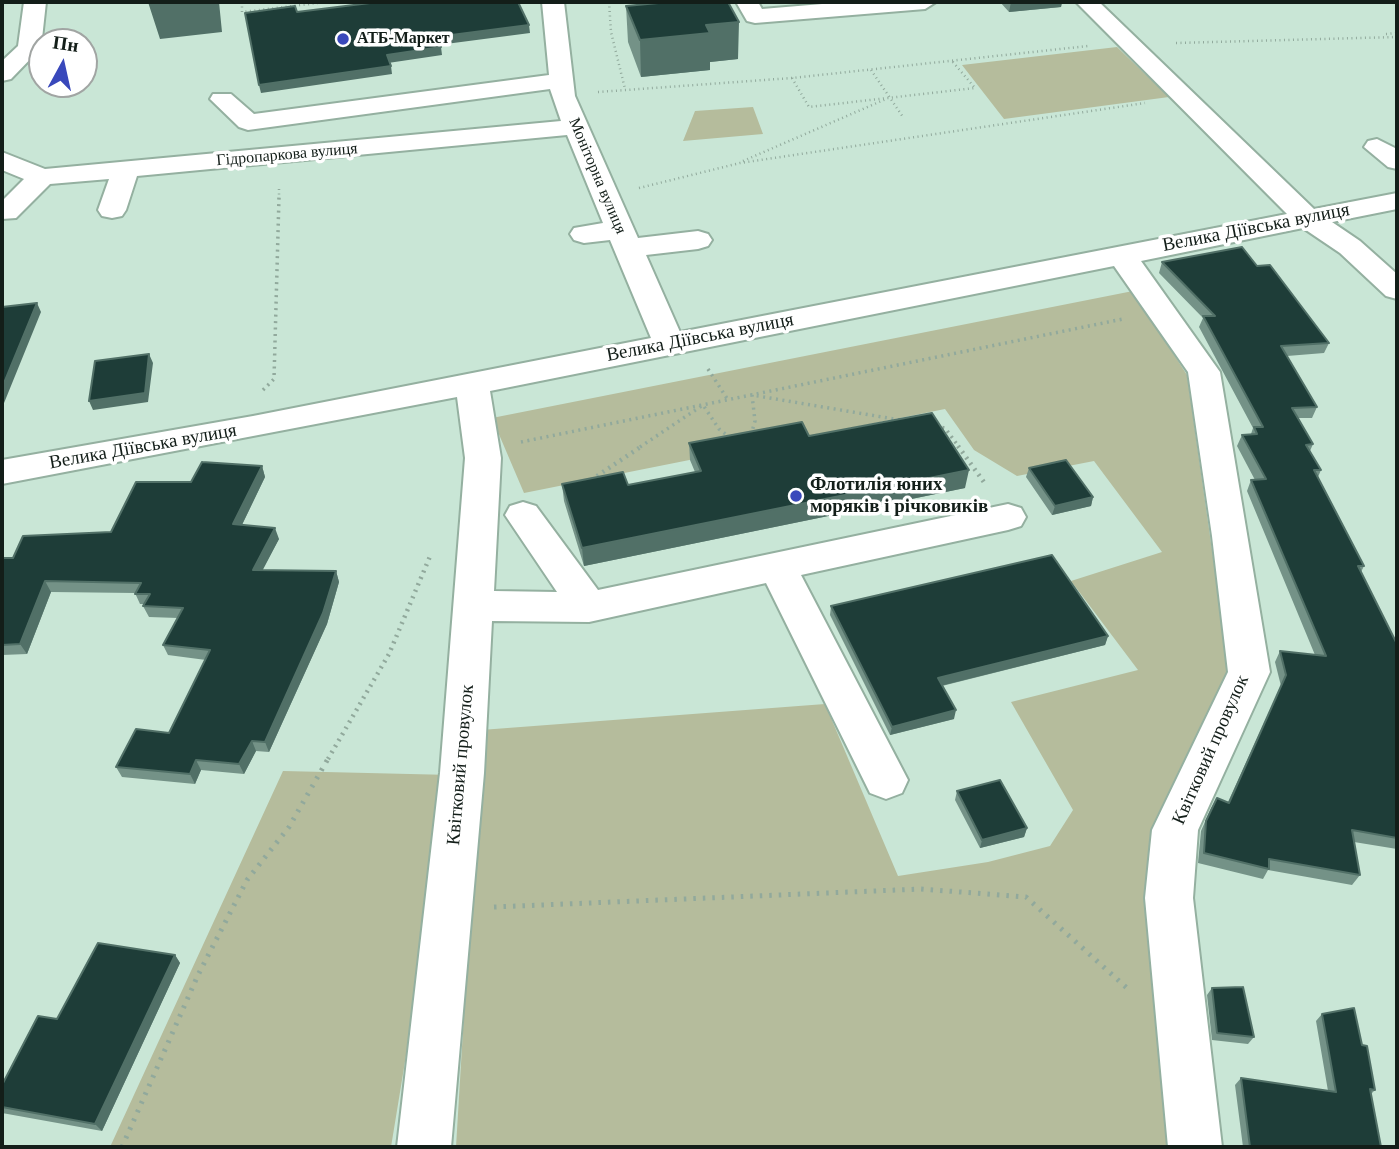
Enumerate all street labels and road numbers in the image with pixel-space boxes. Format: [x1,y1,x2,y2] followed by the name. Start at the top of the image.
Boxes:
[564,115,630,237] street label: Моніторна вулиця
[216,139,358,171] street label: Гідропаркова вулиця
[1161,199,1351,257] street label: Велика Діївська вулиця
[605,309,795,367] street label: Велика Діївська вулиця
[47,419,239,475] street label: Велика Діївська вулиця
[1168,672,1254,828] street label: Квітковий провулок
[443,684,479,846] street label: Квітковий провулок

